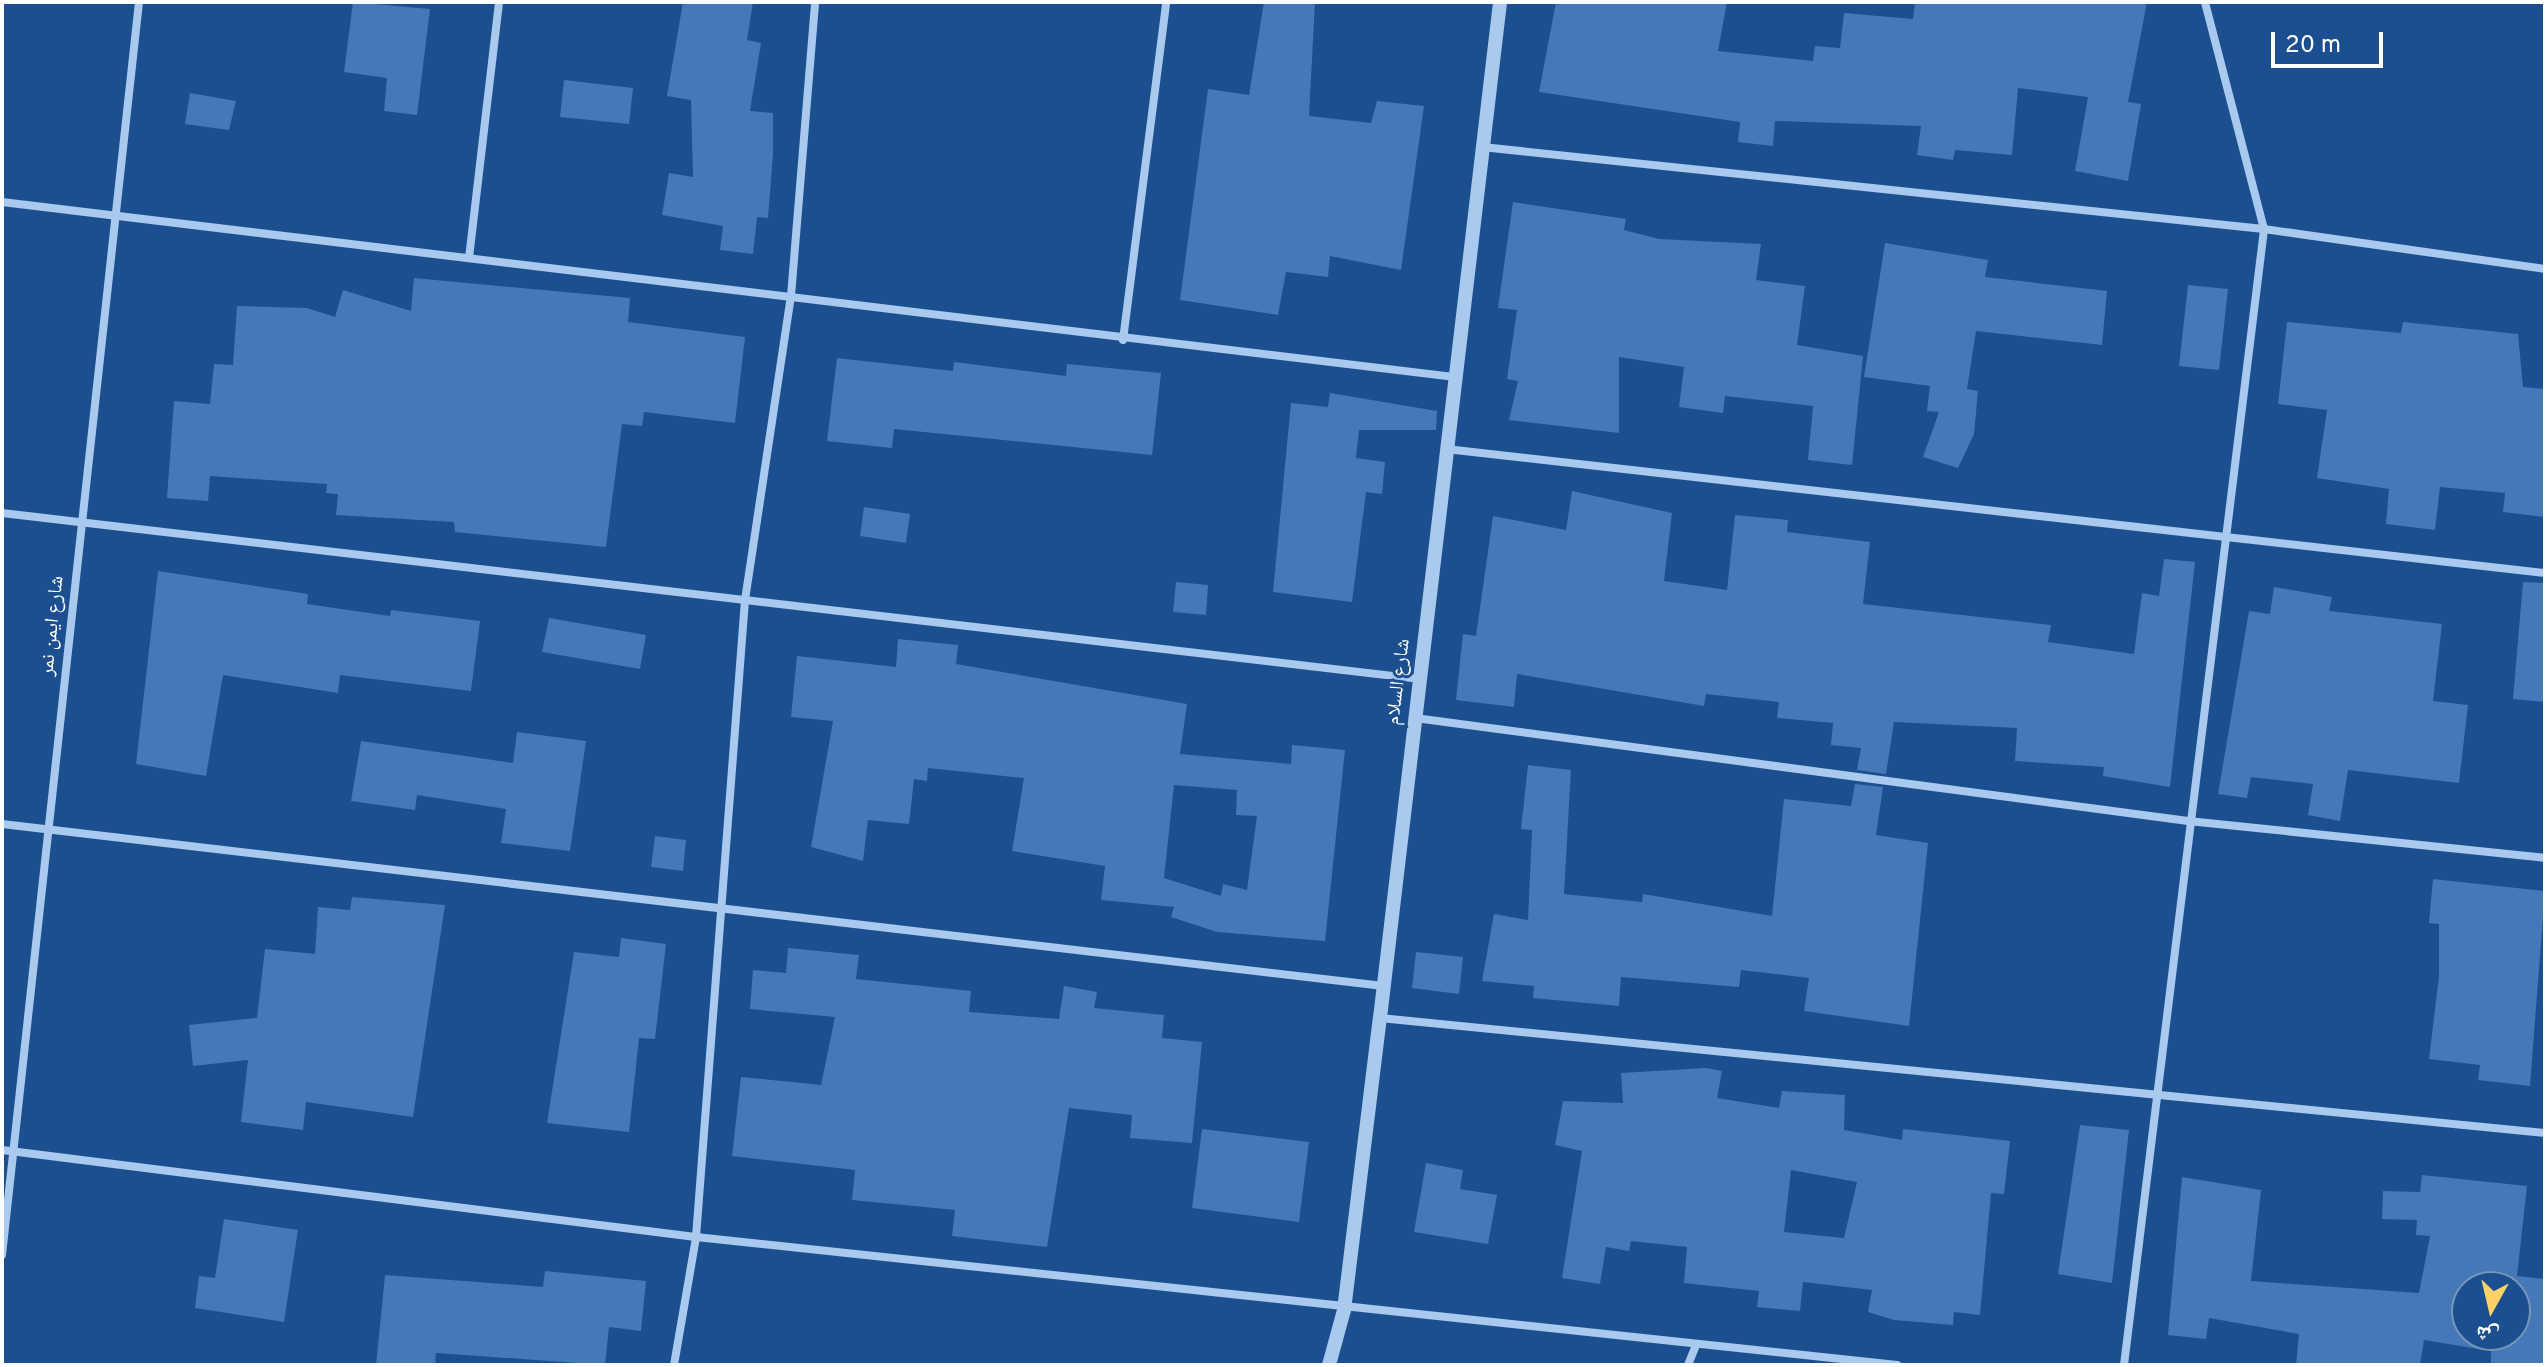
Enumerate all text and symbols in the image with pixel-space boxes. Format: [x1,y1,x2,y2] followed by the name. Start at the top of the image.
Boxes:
[2275,16,2387,66] scale bar
[2285,31,2341,61] text: 20 m
[36,575,70,677] street label: شارع ايمن نمر
[1382,637,1416,727] street label: شارع السلام
[2451,1271,2531,1351] north arrow
[2474,1318,2501,1348] text: ش

